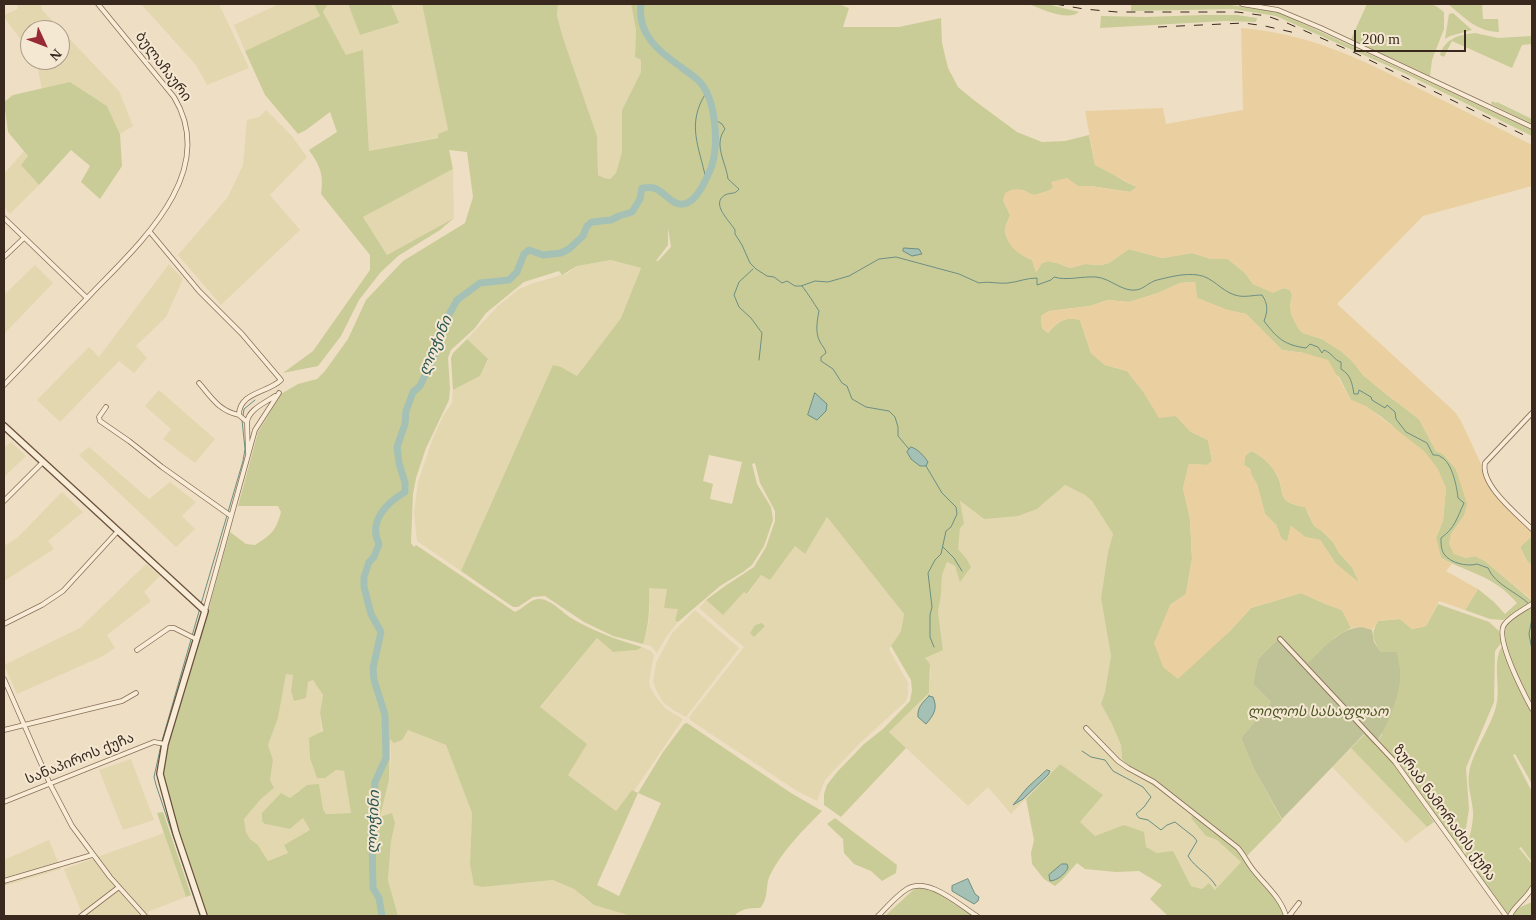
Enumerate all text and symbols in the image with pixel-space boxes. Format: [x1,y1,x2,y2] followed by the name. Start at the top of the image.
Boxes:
[20,20,70,70] north arrow
[1356,20,1468,52] scale bar
[131,29,195,105] street label: ბულაჩაური
[1362,31,1400,47] text: 200 m
[47,46,65,64] text: N
[415,313,457,379] water label: ლოჭინი
[1248,704,1388,720] park label: ლილოს სასაფლაო
[23,730,137,788] street label: სანაპიროს ქუჩა
[1389,742,1499,884] street label: ზურაბ ნამორაძის ქუჩა
[364,790,384,854] water label: ლოჭინი

